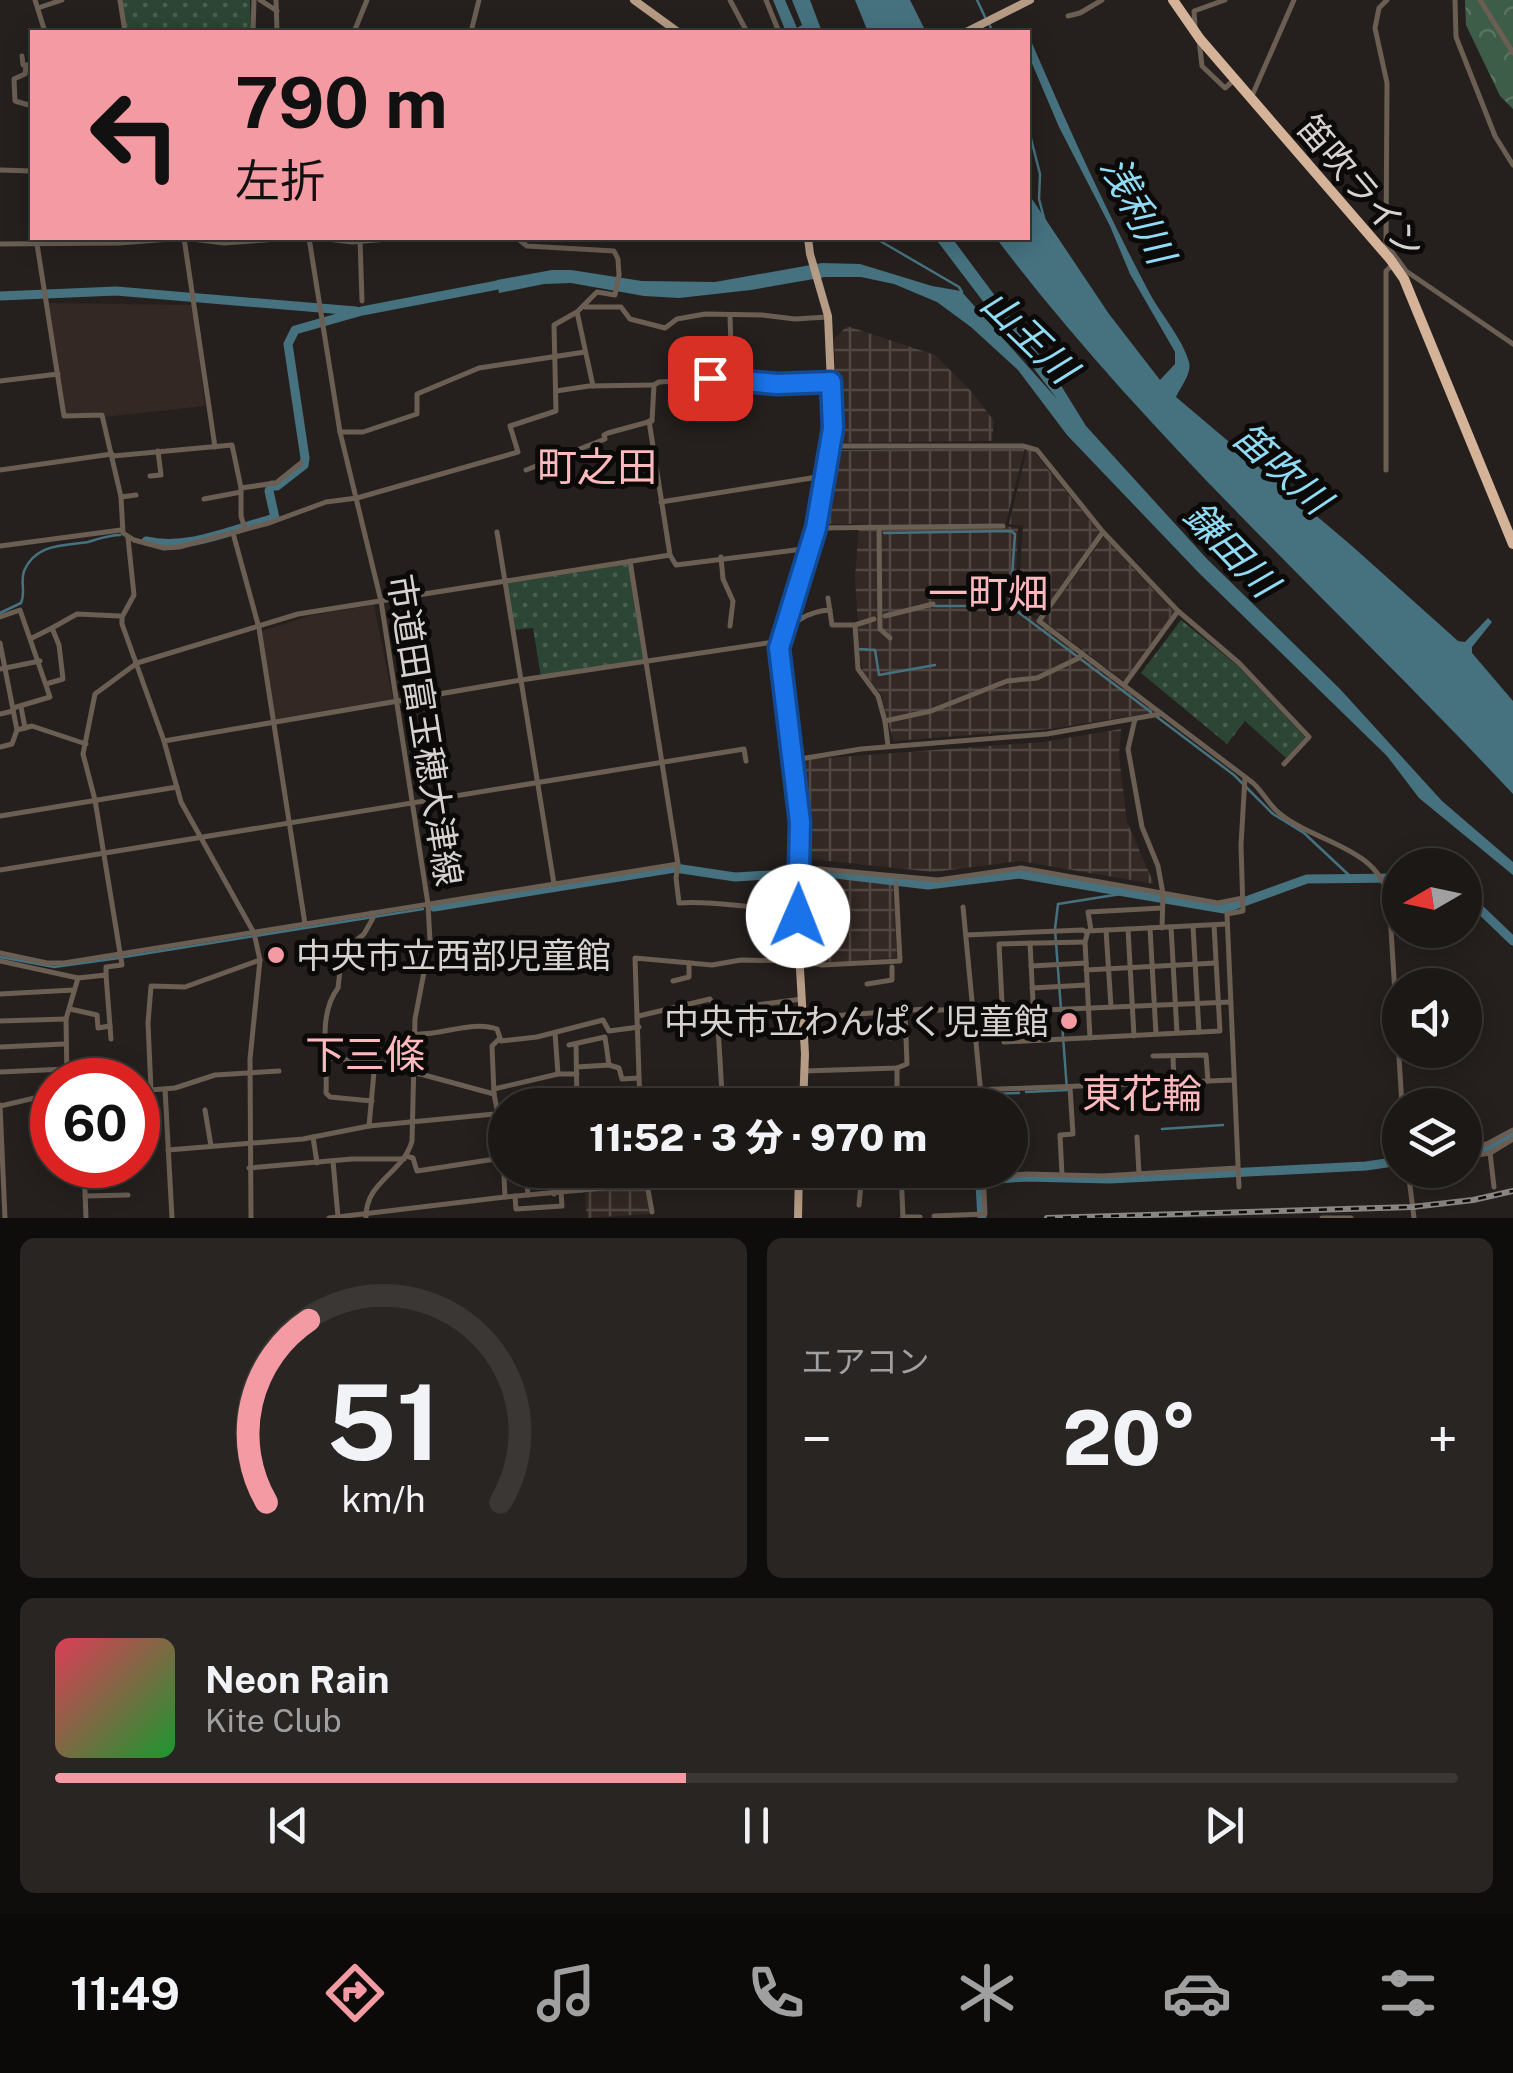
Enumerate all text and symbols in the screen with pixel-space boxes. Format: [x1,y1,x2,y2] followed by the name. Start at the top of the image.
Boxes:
[235,61,448,144] text: 790 m
[70,70,200,200] icon: left
[1289,107,1433,267] street label: 笛吹ライン
[1092,149,1186,275] water label: 浅利川
[235,154,325,207] text: 左折
[972,280,1089,395] water label: 山王川
[668,336,753,421] pin
[683,351,738,406] icon: arrive
[1225,413,1342,526] water label: 笛吹川
[537,443,657,490] district label: 町之田
[1175,492,1290,609] water label: 鎌田川
[928,570,1048,617] district label: 一町畑
[380,571,470,889] street label: 市道田富玉穂大津線
[1382,848,1482,948] north arrow
[1382,848,1482,1188] map controls
[746,864,850,968] position arrow
[296,935,611,976] place label: 中央市立西部児童館
[265,944,287,966] marker: 中央市立西部児童館
[1382,968,1482,1068] button: sound
[664,1001,1049,1042] place label: 中央市立わんぱく児童館
[1058,1010,1080,1032] marker: 中央市立わんぱく児童館
[305,1031,425,1078] district label: 下三條
[30,1058,160,1188] speed limit sign: 60
[1082,1070,1202,1117] district label: 東花輪
[1382,1088,1482,1188] button: layers
[589,1115,927,1160] text: 11:52 · 3 分 · 970 m
[802,1343,930,1380] text: エアコン
[326,1361,441,1483] text: 51
[1063,1394,1197,1482] text: 20°
[802,1407,832,1471] text: −
[1427,1407,1458,1471] text: +
[341,1478,425,1520] text: km/h
[205,1657,389,1702] text: Neon Rain
[205,1702,342,1739] text: Kite Club
[261,1798,316,1853] icon: previous
[729,1798,784,1853] icon: pause
[1197,1798,1252,1853] icon: next
[320,1958,390,2028] icon: directions
[531,1958,601,2028] icon: music
[741,1958,811,2028] icon: phone
[952,1958,1022,2028] icon: climate
[1162,1958,1232,2028] icon: car
[1373,1958,1443,2028] icon: filters
[70,1967,180,2020] text: 11:49

